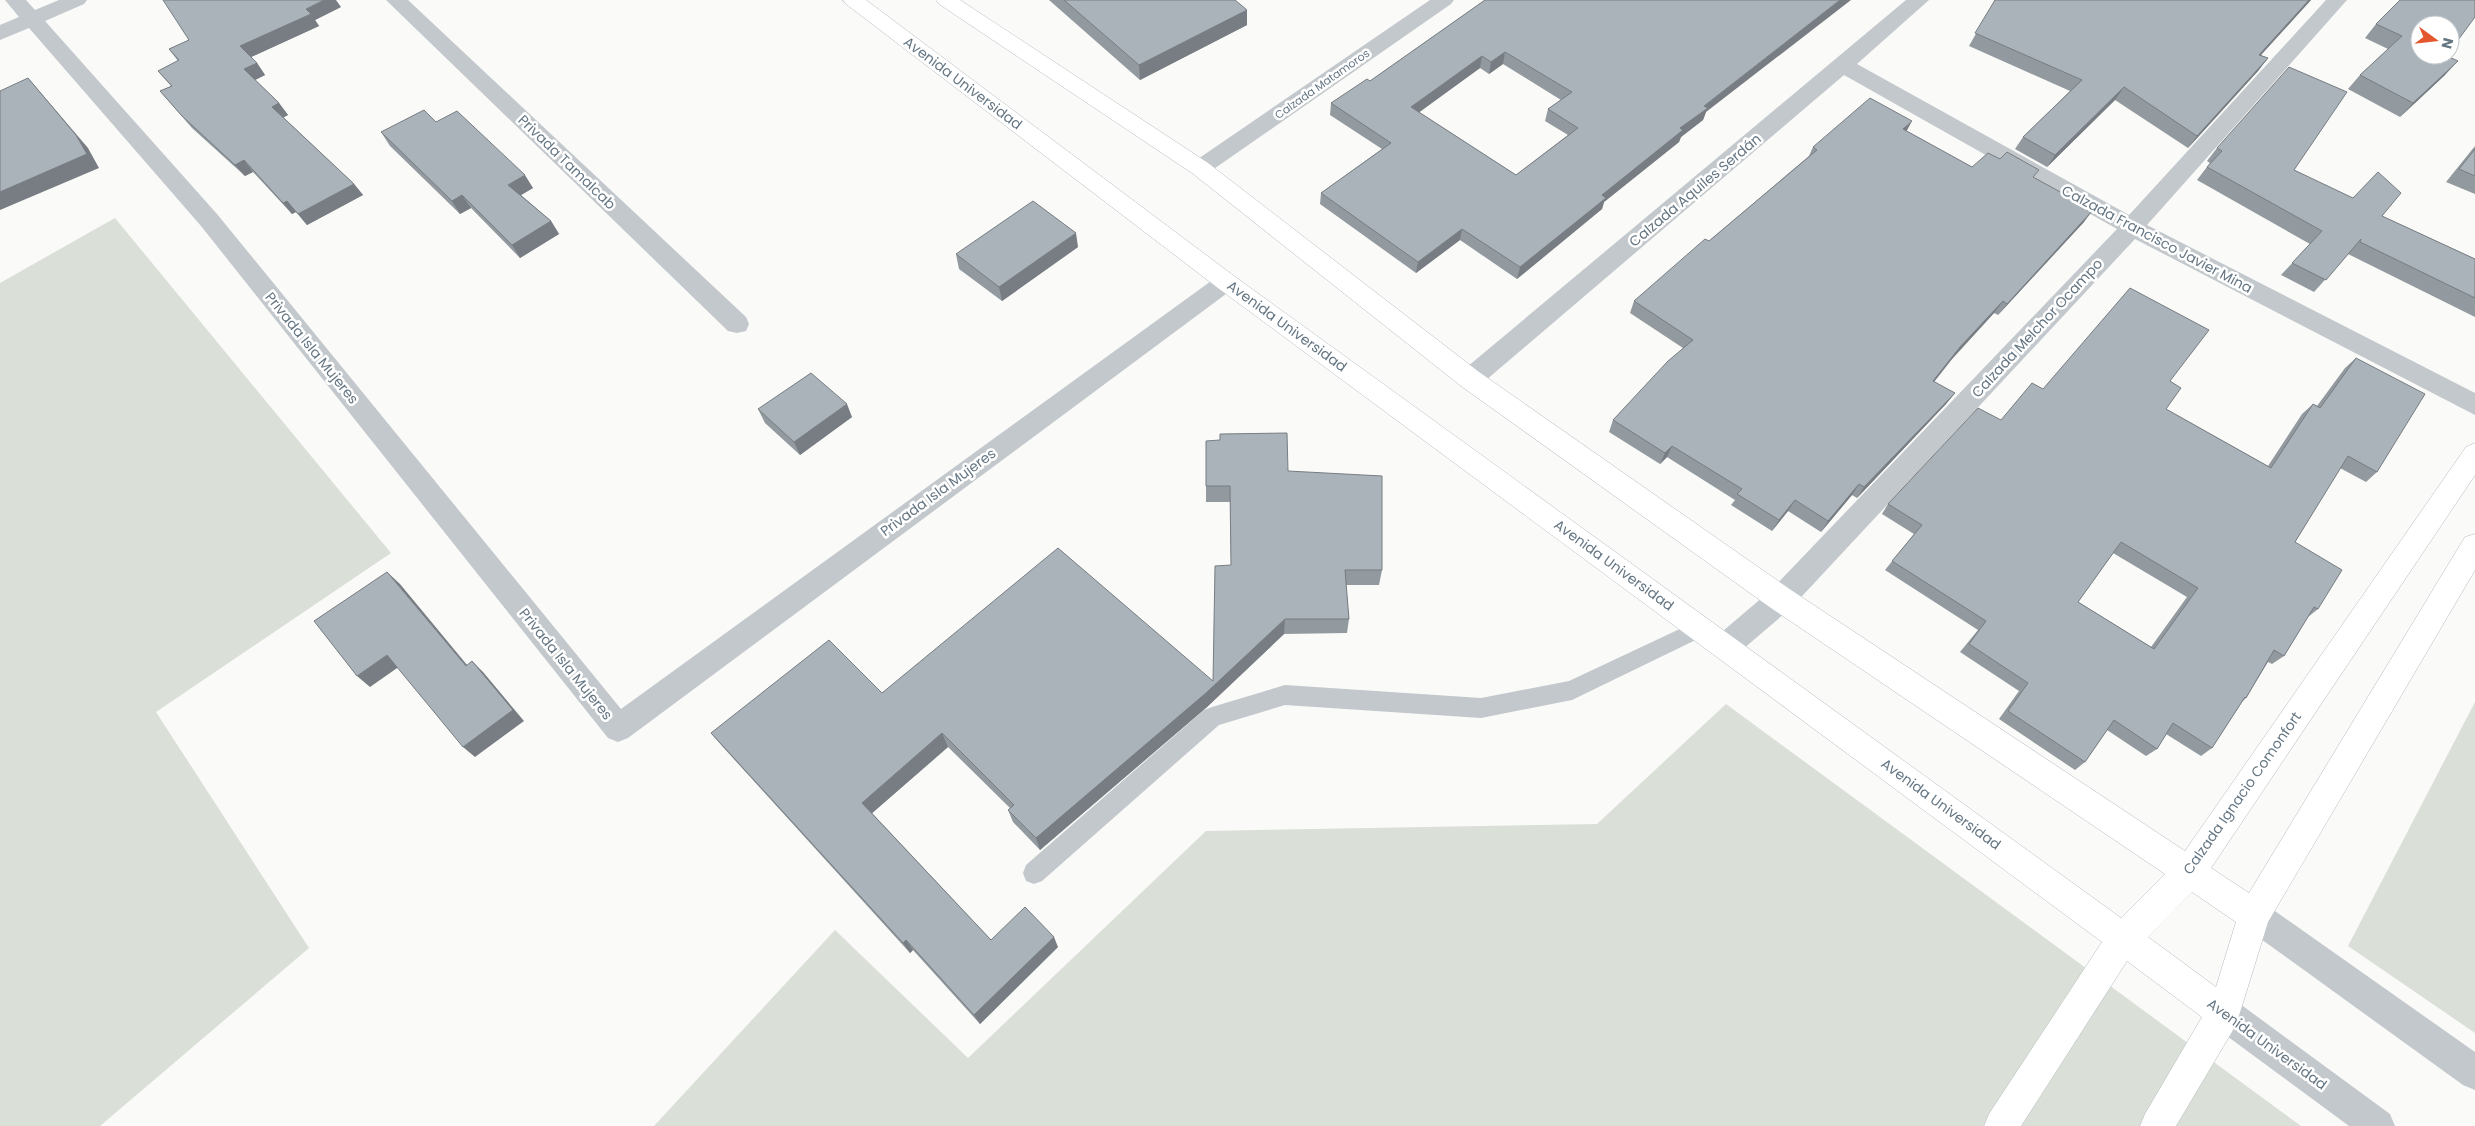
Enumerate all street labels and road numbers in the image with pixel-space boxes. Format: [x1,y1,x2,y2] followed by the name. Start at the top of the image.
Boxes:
[900,32,1026,134] street label: Avenida Universidad
[1271,45,1373,123] street label: Calzada Matamoros
[514,110,620,214] street label: Privada Tamalcab
[1625,129,1765,251] street label: Calzada Aquiles Serdán
[2058,180,2256,298] street label: Calzada Francisco Javier Mina
[1967,254,2107,402] street label: Calzada Melchor Ocampo
[1223,276,1351,376] street label: Avenida Universidad
[261,288,363,408] street label: Privada Isla Mujeres
[876,443,1000,541] street label: Privada Isla Mujeres
[1550,515,1678,615] street label: Avenida Universidad
[515,604,617,724] street label: Privada Isla Mujeres
[2178,708,2306,878] street label: Calzada Ignacio Comonfort
[1877,754,2005,854] street label: Avenida Universidad
[2203,994,2331,1094] street label: Avenida Universidad

